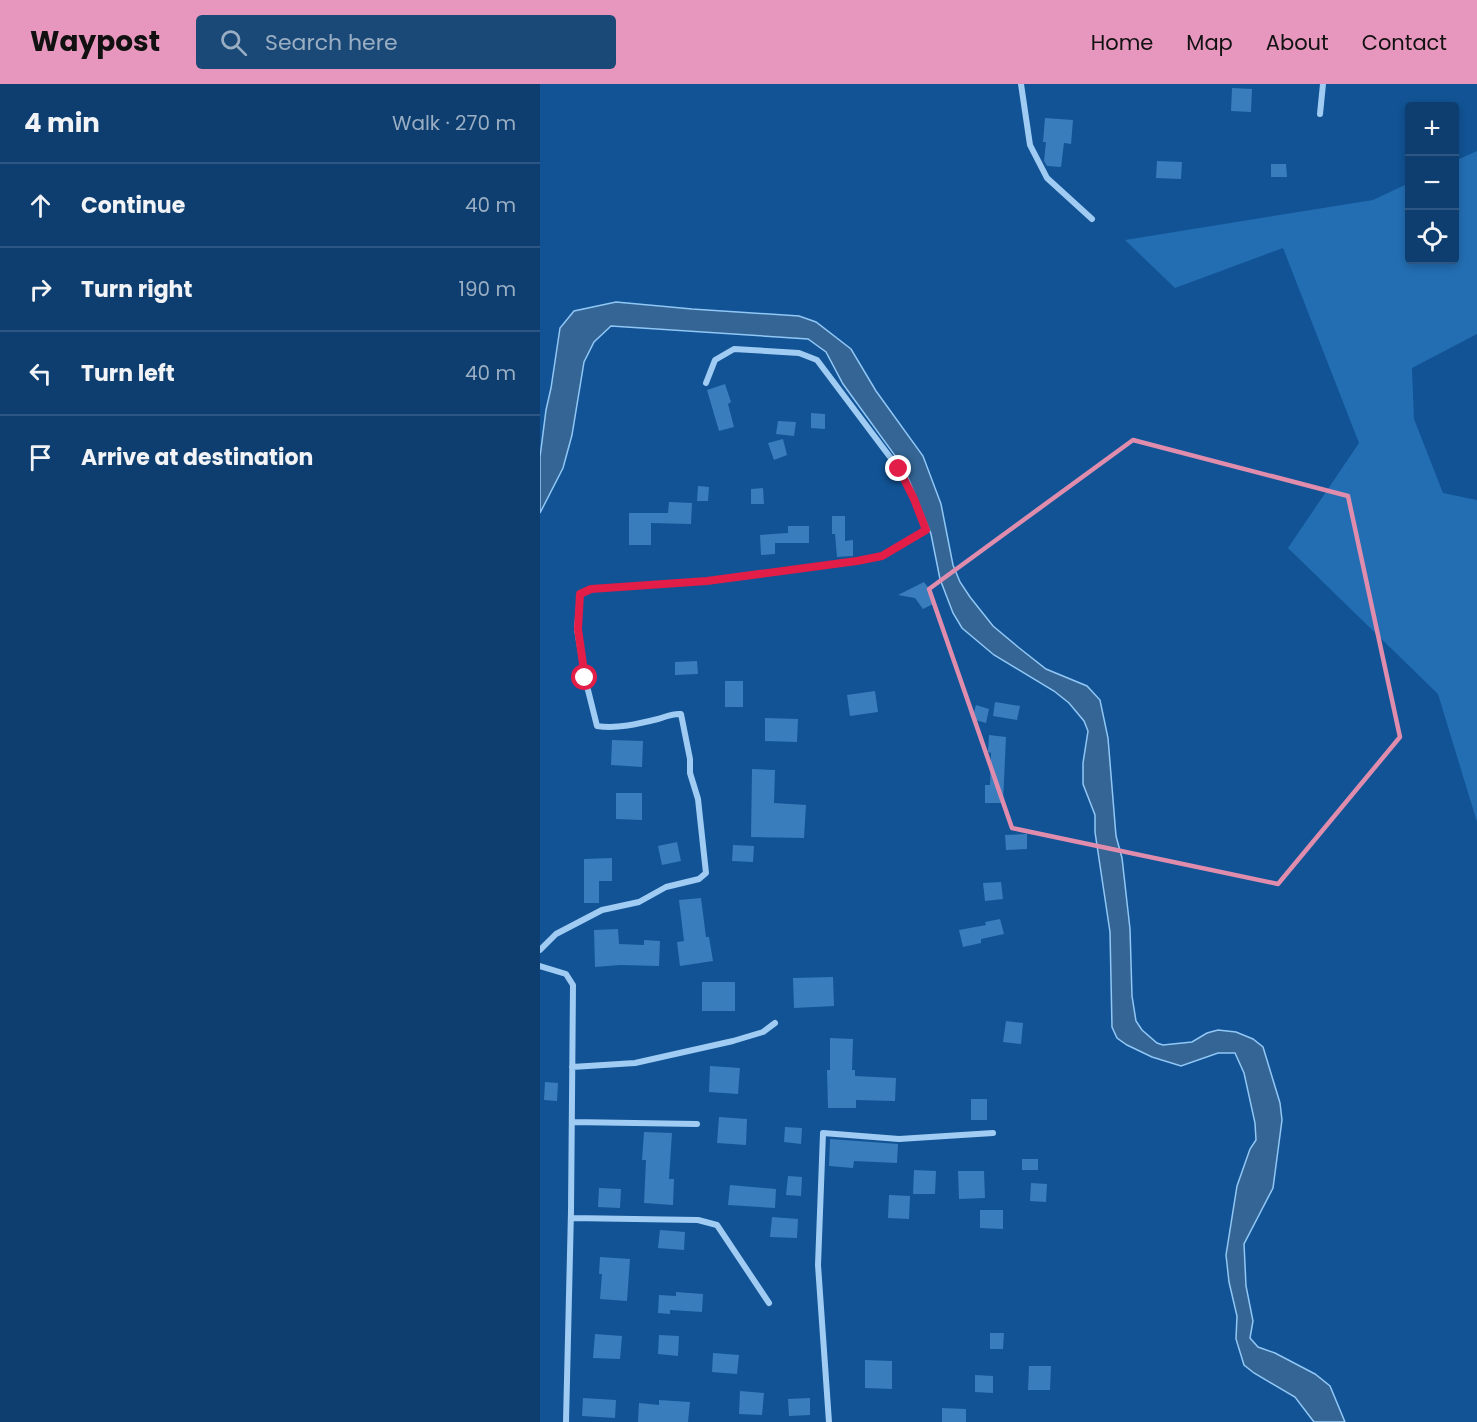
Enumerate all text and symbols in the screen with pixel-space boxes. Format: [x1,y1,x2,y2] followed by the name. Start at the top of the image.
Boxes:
[196,15,616,69] search box
[30,22,160,61] text: Waypost
[217,26,250,59] icon: search
[265,27,398,58] text: Search here
[1091,28,1153,57] text: Home
[1186,28,1233,57] text: Map
[1266,28,1329,57] text: About
[1362,28,1447,57] text: Contact
[1405,102,1459,264] map controls
[1405,102,1459,156] button: +
[24,105,100,141] text: 4 min
[392,109,516,137] text: Walk · 270 m
[1405,156,1459,210] button: −
[24,189,57,222] icon: ahead
[81,190,185,221] text: Continue
[465,191,516,219] text: 40 m
[1405,210,1459,264] button: locate
[24,273,57,306] icon: right
[81,274,192,305] text: Turn right
[459,275,516,303] text: 190 m
[24,357,57,390] icon: left
[81,358,175,389] text: Turn left
[465,359,516,387] text: 40 m
[24,441,57,474] icon: arrive
[81,442,313,473] text: Arrive at destination
[885,455,911,481] route end
[571,664,597,690] route start

